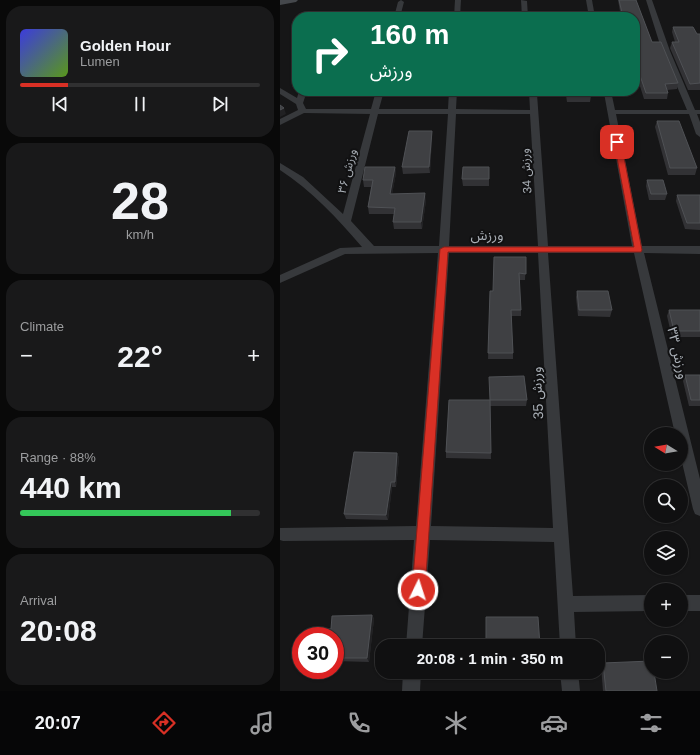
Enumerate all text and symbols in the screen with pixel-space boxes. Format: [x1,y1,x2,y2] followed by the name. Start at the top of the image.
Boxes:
[370,19,449,50] text: 160 m
[304,28,356,80] icon: right
[80,37,171,54] text: Golden Hour
[80,54,120,69] text: Lumen
[370,61,412,81] text: ورزش
[49,93,71,115] icon: previous
[129,93,151,115] icon: pause
[209,93,231,115] icon: next
[600,125,634,159] pin
[606,131,628,153] icon: arrive
[335,147,359,195] street label: ورزش ۳۶
[517,148,535,194] street label: ورزش 34
[111,172,169,230] text: 28
[126,227,154,242] text: km/h
[470,227,504,244] street label: ورزش
[20,319,64,334] text: Climate
[663,325,692,381] street label: ورزش ۳۳
[117,340,163,373] text: 22°
[20,343,33,368] text: −
[247,343,260,368] text: +
[528,366,547,420] street label: ورزش 35
[644,427,688,471] north arrow
[644,427,688,679] map controls
[20,450,96,465] text: Range · 88%
[20,471,122,504] text: 440 km
[644,479,688,523] button: search
[644,531,688,575] button: layers
[397,569,439,611] position arrow
[644,583,688,627] button: +
[20,593,57,608] text: Arrival
[20,614,97,647] text: 20:08
[292,627,344,679] speed limit sign: 30
[644,635,688,679] button: −
[417,650,563,667] text: 20:08 · 1 min · 350 m
[150,709,178,737] icon: directions
[248,709,276,737] icon: music
[345,709,373,737] icon: phone
[442,709,470,737] icon: climate
[540,709,568,737] icon: car
[637,709,665,737] icon: filters
[35,713,81,733] text: 20:07

